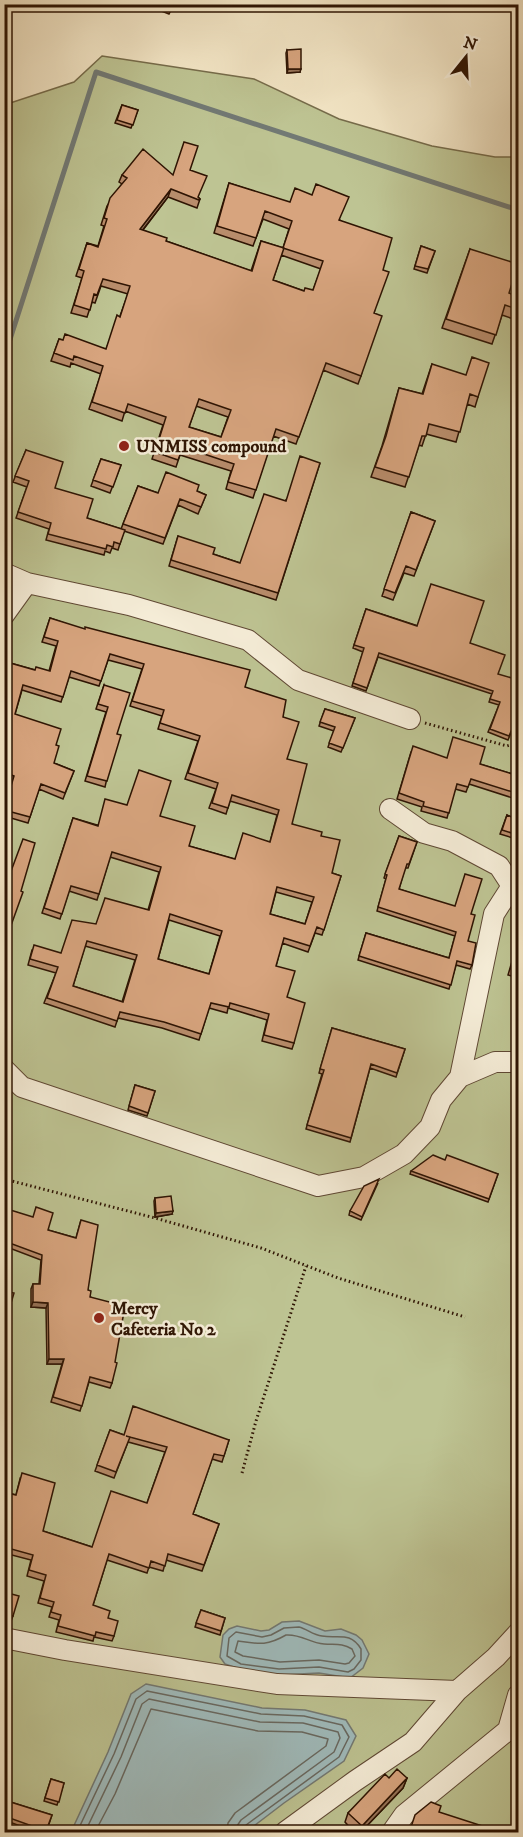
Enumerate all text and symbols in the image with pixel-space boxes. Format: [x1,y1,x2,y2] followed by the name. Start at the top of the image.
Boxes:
[436,27,496,87] north arrow
[461,32,480,55] text: N
[136,436,287,458] place label: UNMISS compound
[117,439,131,453] marker: UNMISS compound
[111,1298,217,1341] place label: Mercy Cafeteria No 2
[92,1311,106,1325] marker: Mercy Cafeteria No 2

